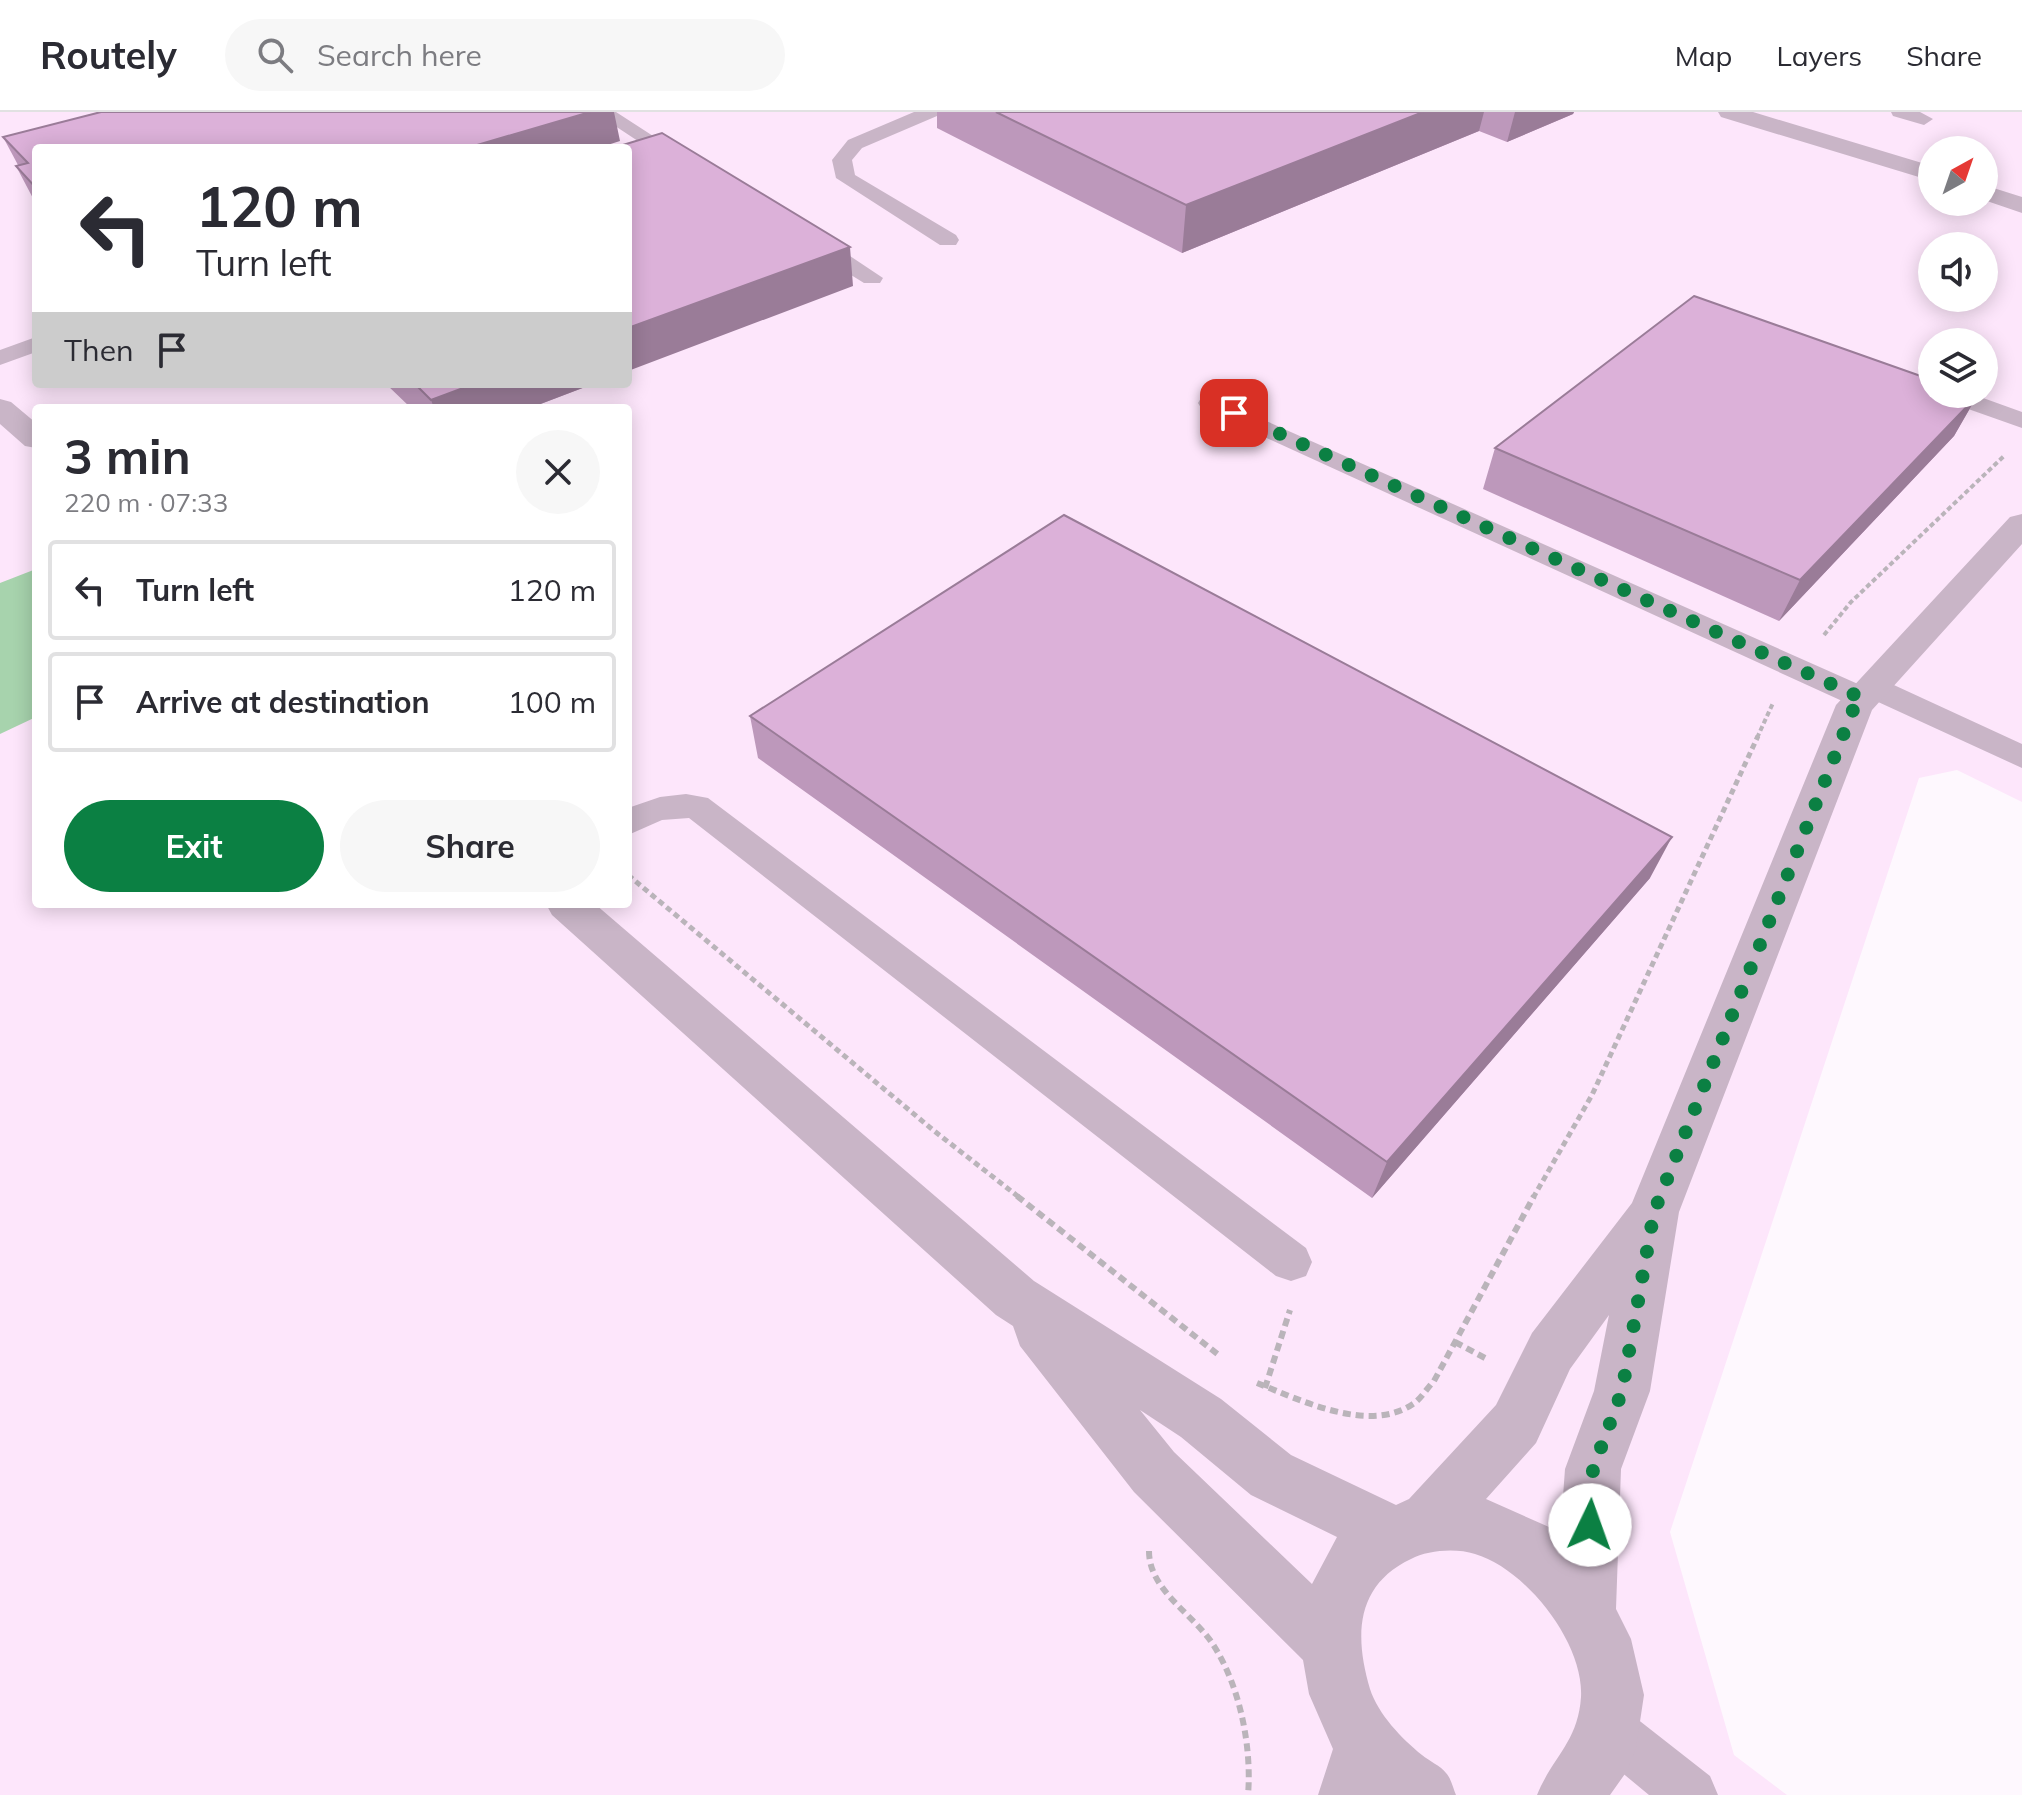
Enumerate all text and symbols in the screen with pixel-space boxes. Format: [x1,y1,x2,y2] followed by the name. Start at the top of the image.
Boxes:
[225,19,785,91] search box
[40,31,177,79] text: Routely
[253,33,297,77] icon: search
[317,36,482,74] text: Search here
[1675,38,1732,73] text: Map
[1776,38,1862,73] text: Layers
[1906,38,1982,73] text: Share
[1918,136,1998,216] north arrow
[1918,136,1998,408] map controls
[196,171,363,241] text: 120 m
[64,176,168,280] icon: left
[1918,232,1998,312] button: sound
[196,240,332,285] text: Turn left
[150,328,194,372] icon: arrive
[1918,328,1998,408] button: layers
[64,331,134,369] text: Then
[1200,379,1268,447] pin
[1212,391,1256,435] icon: arrive
[64,426,191,486] text: 3 min
[516,430,600,514] button: close
[64,486,228,519] text: 220 m · 07:33
[68,568,112,612] icon: left
[136,571,254,609] text: Turn left
[508,571,596,609] text: 120 m
[68,680,112,724] icon: arrive
[136,683,430,721] text: Arrive at destination
[508,683,596,721] text: 100 m
[64,800,324,892] button: Exit
[340,800,600,892] button: Share
[1548,1483,1632,1567] position arrow

